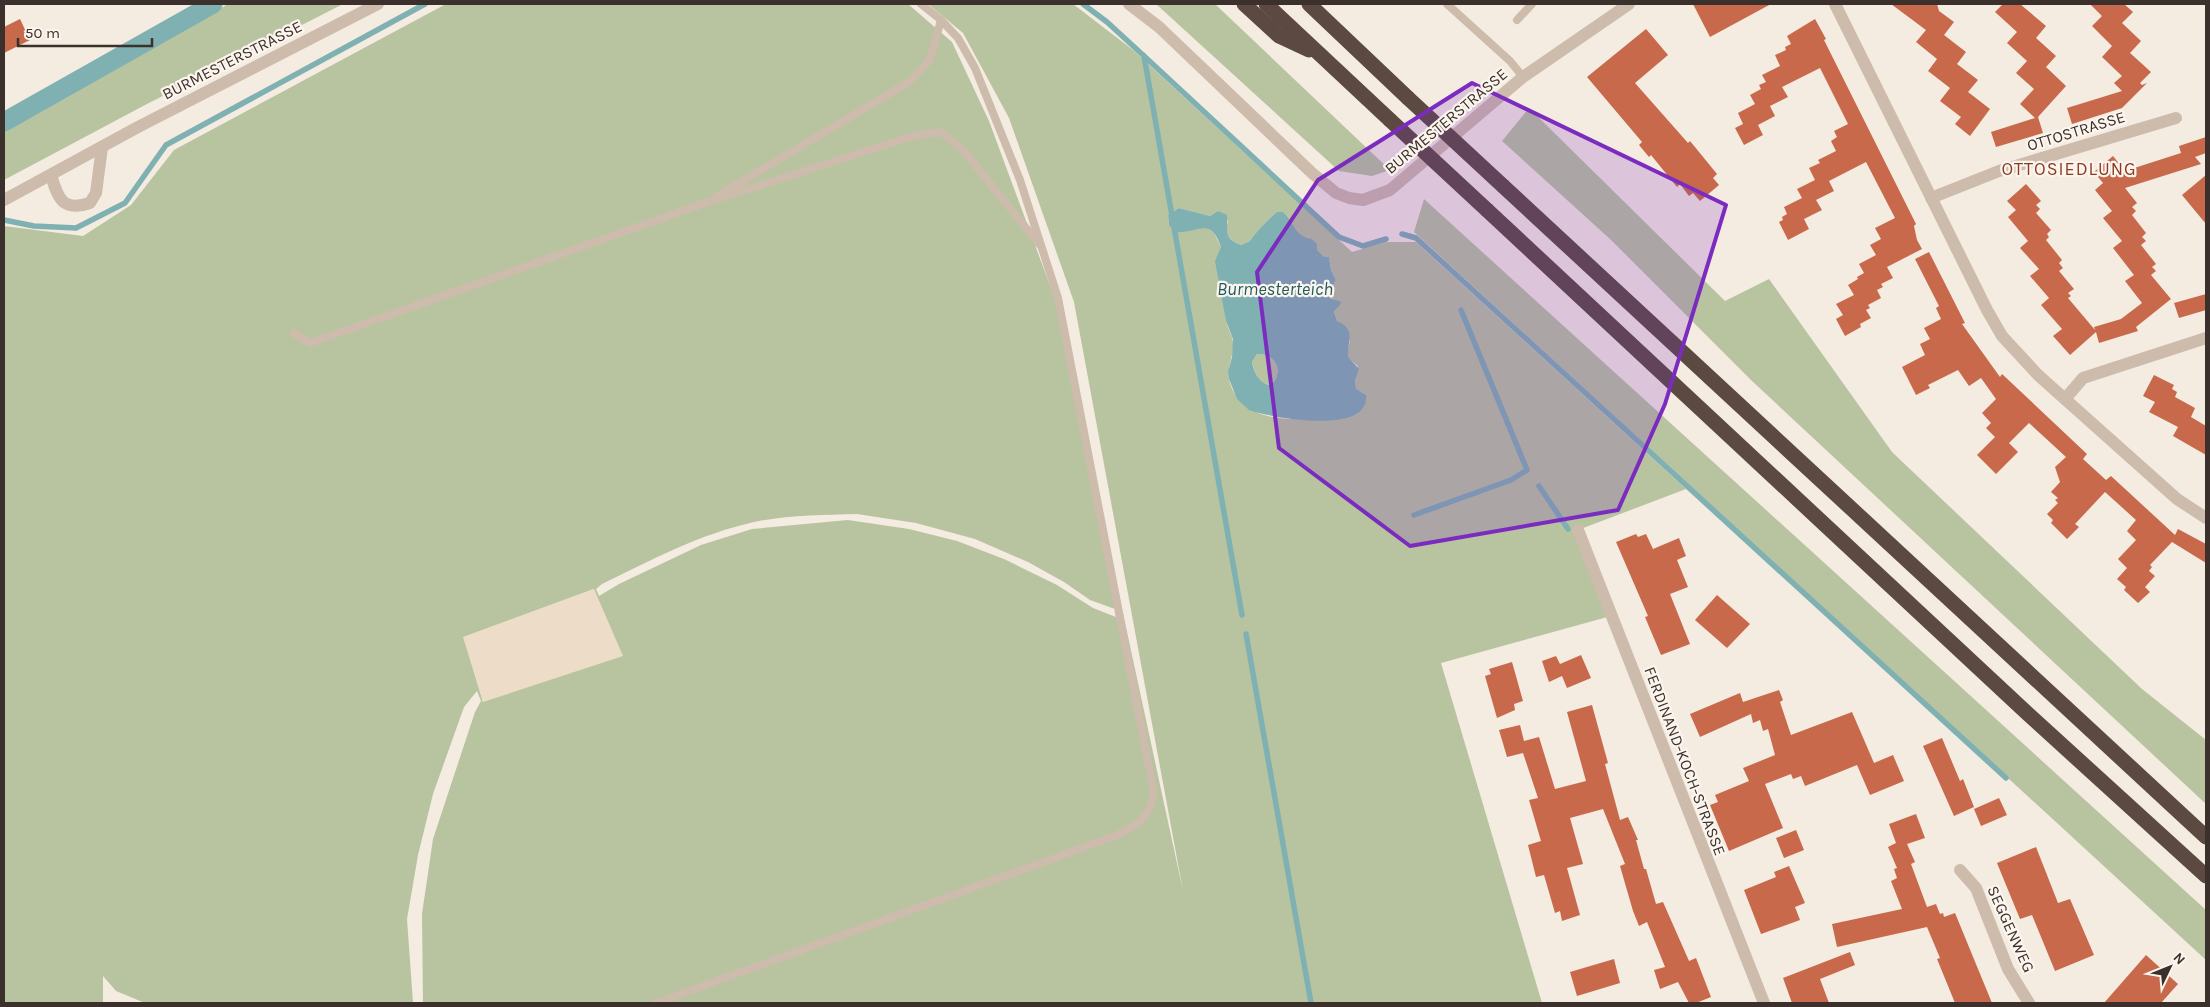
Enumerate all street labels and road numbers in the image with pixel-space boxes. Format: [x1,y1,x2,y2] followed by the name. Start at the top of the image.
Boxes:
[159,17,305,103] street label: BURMESTERSTRASSE
[1381,64,1511,178] street label: BURMESTERSTRASSE
[2025,107,2127,155] street label: OTTOSTRASSE
[1640,664,1730,858] street label: FERDINAND-KOCH-STRASSE
[1983,883,2039,975] street label: SEGGENWEG

